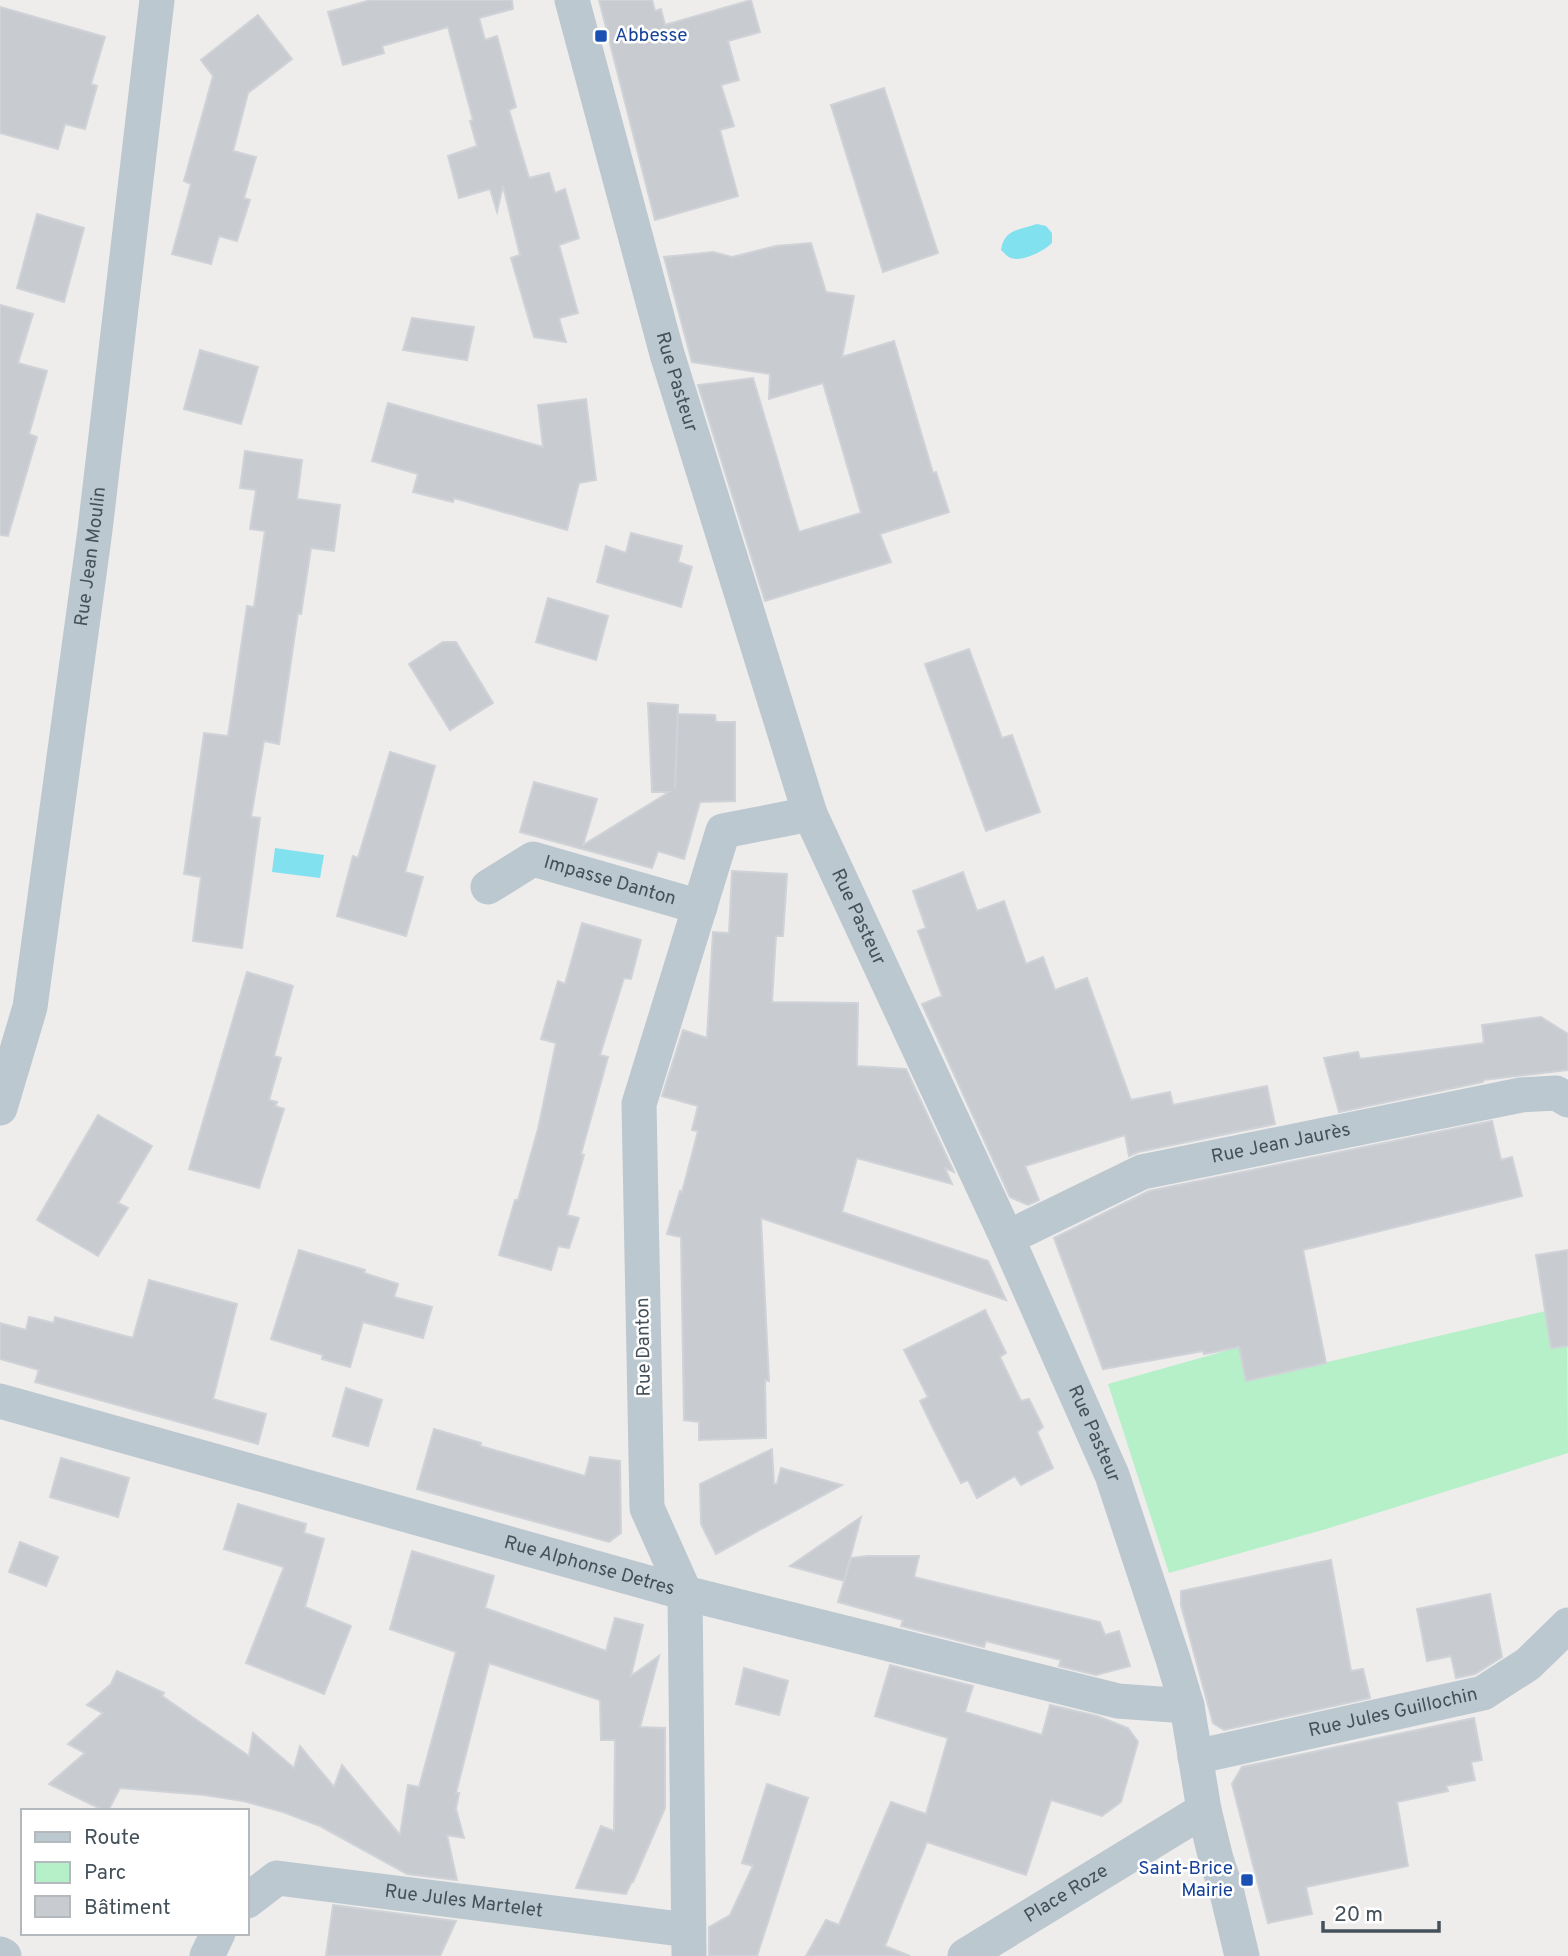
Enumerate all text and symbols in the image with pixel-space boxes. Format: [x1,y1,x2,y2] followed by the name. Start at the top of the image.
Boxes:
[615,24,687,48] place label: Abbesse
[593,28,609,44] marker: Abbesse
[650,329,703,436] street label: Rue Pasteur
[70,485,112,628] street label: Rue Jean Moulin
[541,851,679,911] street label: Impasse Danton
[825,865,891,970] street label: Rue Pasteur
[1209,1118,1353,1170] street label: Rue Jean Jaurès
[631,1297,657,1397] street label: Rue Danton
[1062,1382,1126,1486] street label: Rue Pasteur
[501,1531,677,1602] street label: Rue Alphonse Detres
[1306,1683,1480,1743] street label: Rue Jules Guillochin
[21,1809,248,1935] legend
[84,1825,140,1852] text: Route
[1138,1857,1233,1903] place label: Saint-Brice Mairie
[1020,1859,1113,1929] street label: Place Roze
[84,1860,126,1887] text: Parc
[1239,1872,1255,1888] marker: Saint-Brice Mairie
[383,1880,544,1924] street label: Rue Jules Martelet
[1323,1890,1438,1934] scale bar
[84,1895,171,1922] text: Bâtiment
[1334,1902,1383,1929] text: 20 m

